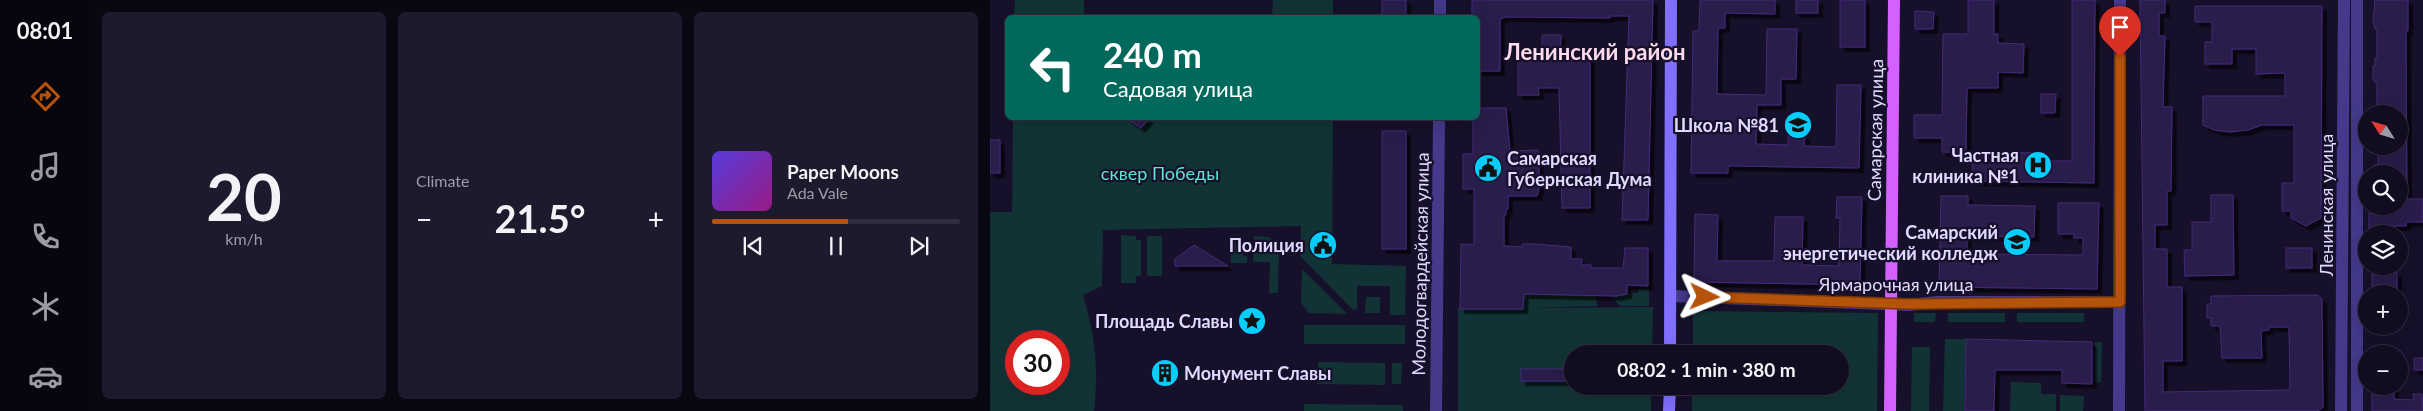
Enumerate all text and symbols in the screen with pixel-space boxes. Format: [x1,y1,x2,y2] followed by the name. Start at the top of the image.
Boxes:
[2099,6,2141,57] pin
[2106,13,2134,41] icon: arrive
[17,17,73,44] text: 08:01
[1103,33,1202,75] text: 240 m
[1020,35,1085,100] icon: left
[1504,38,1685,65] district label: Ленинский район
[1863,59,1887,201] street label: Самарская улица
[1103,75,1253,102] text: Садовая улица
[28,79,63,114] icon: directions
[2358,105,2408,155] north arrow
[2358,105,2408,395] map controls
[1783,110,1813,140] school or university icon: Школа №81
[1674,114,1779,136] place label: Школа №81
[2315,134,2337,277] street label: Ленинская улица
[1912,144,2019,187] place label: Частная клиника №1
[1507,147,1652,190] place label: Самарская Губернская Дума
[28,149,63,184] icon: music
[2023,150,2053,180] hospital icon: Частная клиника №1
[1407,152,1433,376] street label: Молодогвардейская улица
[1473,153,1503,183] public building icon: Самарская Губернская Дума
[206,157,282,235] text: 20
[787,160,899,183] text: Paper Moons
[1101,162,1219,184] park label: сквер Победы
[2358,165,2408,215] button: search
[416,171,469,190] text: Climate
[787,183,848,202] text: Ada Vale
[495,195,585,241] text: 21.5°
[416,202,432,236] text: −
[648,202,664,236] text: +
[28,219,63,254] icon: phone
[1783,221,1998,264] place label: Самарский энергетический колледж
[2358,225,2408,275] button: layers
[2002,227,2032,257] school or university icon: Самарский энергетический колледж
[225,229,263,248] text: km/h
[1308,230,1338,260] public building icon: Полиция
[739,232,767,260] icon: previous
[822,232,850,260] icon: pause
[905,232,933,260] icon: next
[1229,234,1304,256] place label: Полиция
[1678,270,1730,322] position arrow
[1818,273,1973,295] street label: Ярмарочная улица
[2358,285,2408,335] button: +
[28,289,63,324] icon: climate
[1237,306,1267,336] place icon: Площадь Славы
[1095,310,1233,332] place label: Площадь Славы
[1005,330,1070,395] speed limit sign: 30
[2358,345,2408,395] button: −
[1150,358,1180,388] building icon: Монумент Славы
[1617,358,1796,381] text: 08:02 · 1 min · 380 m
[28,359,63,394] icon: car
[1184,362,1331,384] place label: Монумент Славы

